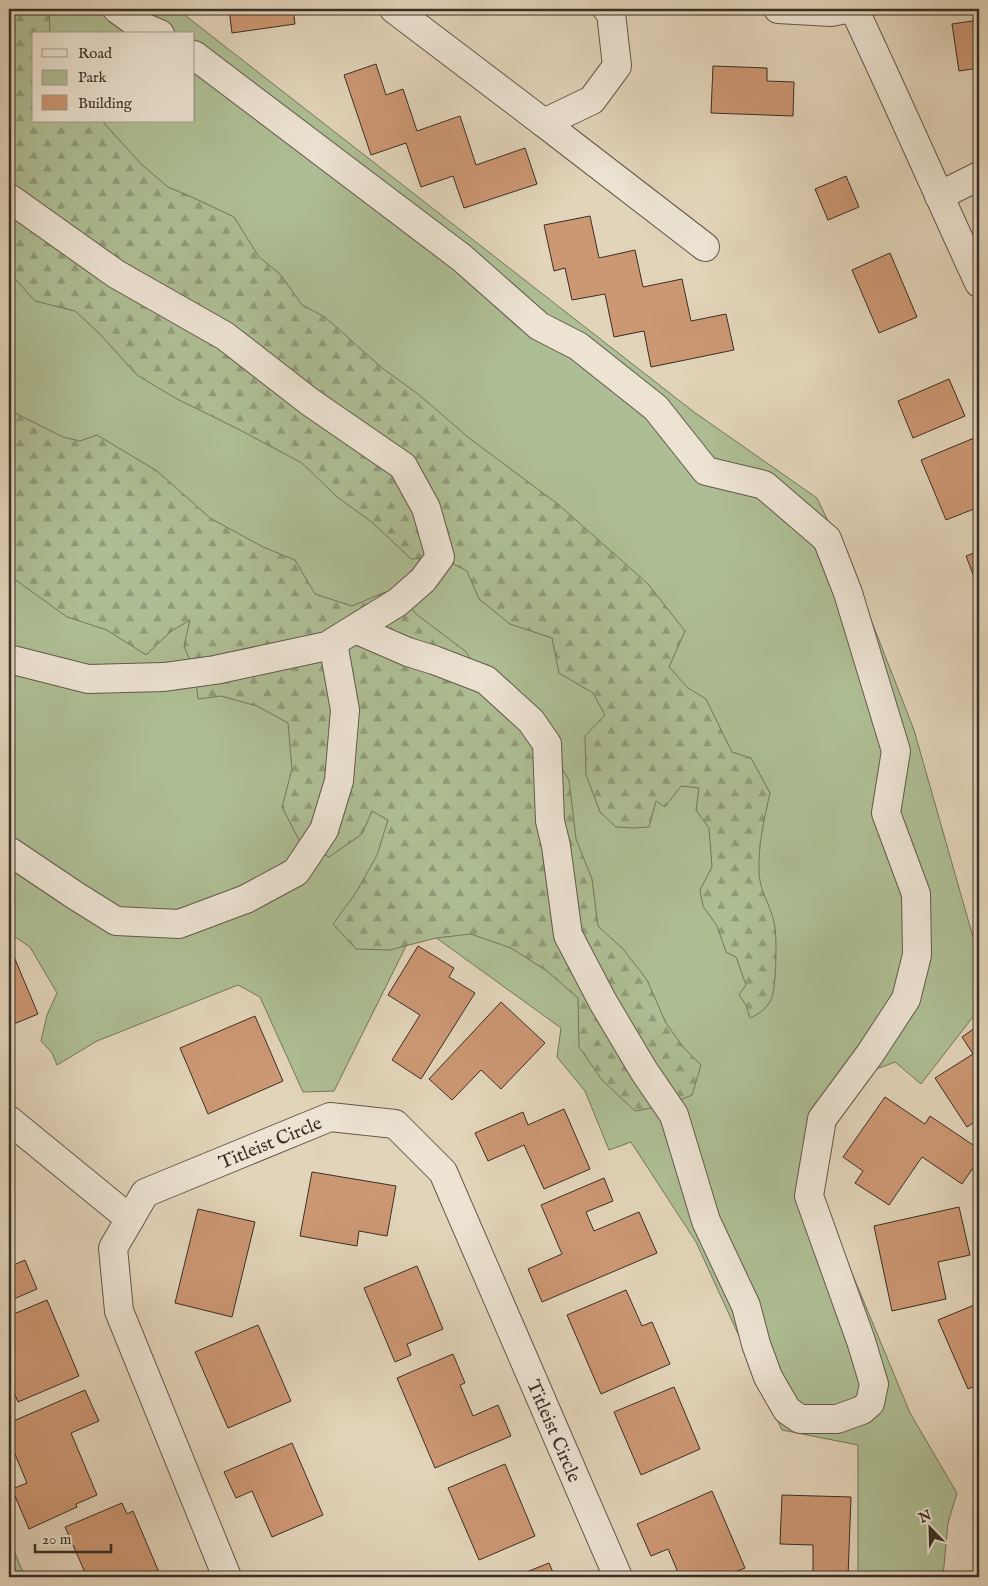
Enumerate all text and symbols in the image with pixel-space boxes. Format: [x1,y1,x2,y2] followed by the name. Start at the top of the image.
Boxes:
[32,32,195,122] legend
[78,44,113,63] text: Road
[78,68,108,87] text: Park
[78,94,133,113] text: Building
[216,1112,326,1175] street label: Titleist Circle
[520,1376,586,1487] street label: Titleist Circle
[906,1504,956,1554] north arrow
[915,1506,934,1528] text: N
[35,1521,111,1553] scale bar
[42,1530,72,1549] text: 20 m

